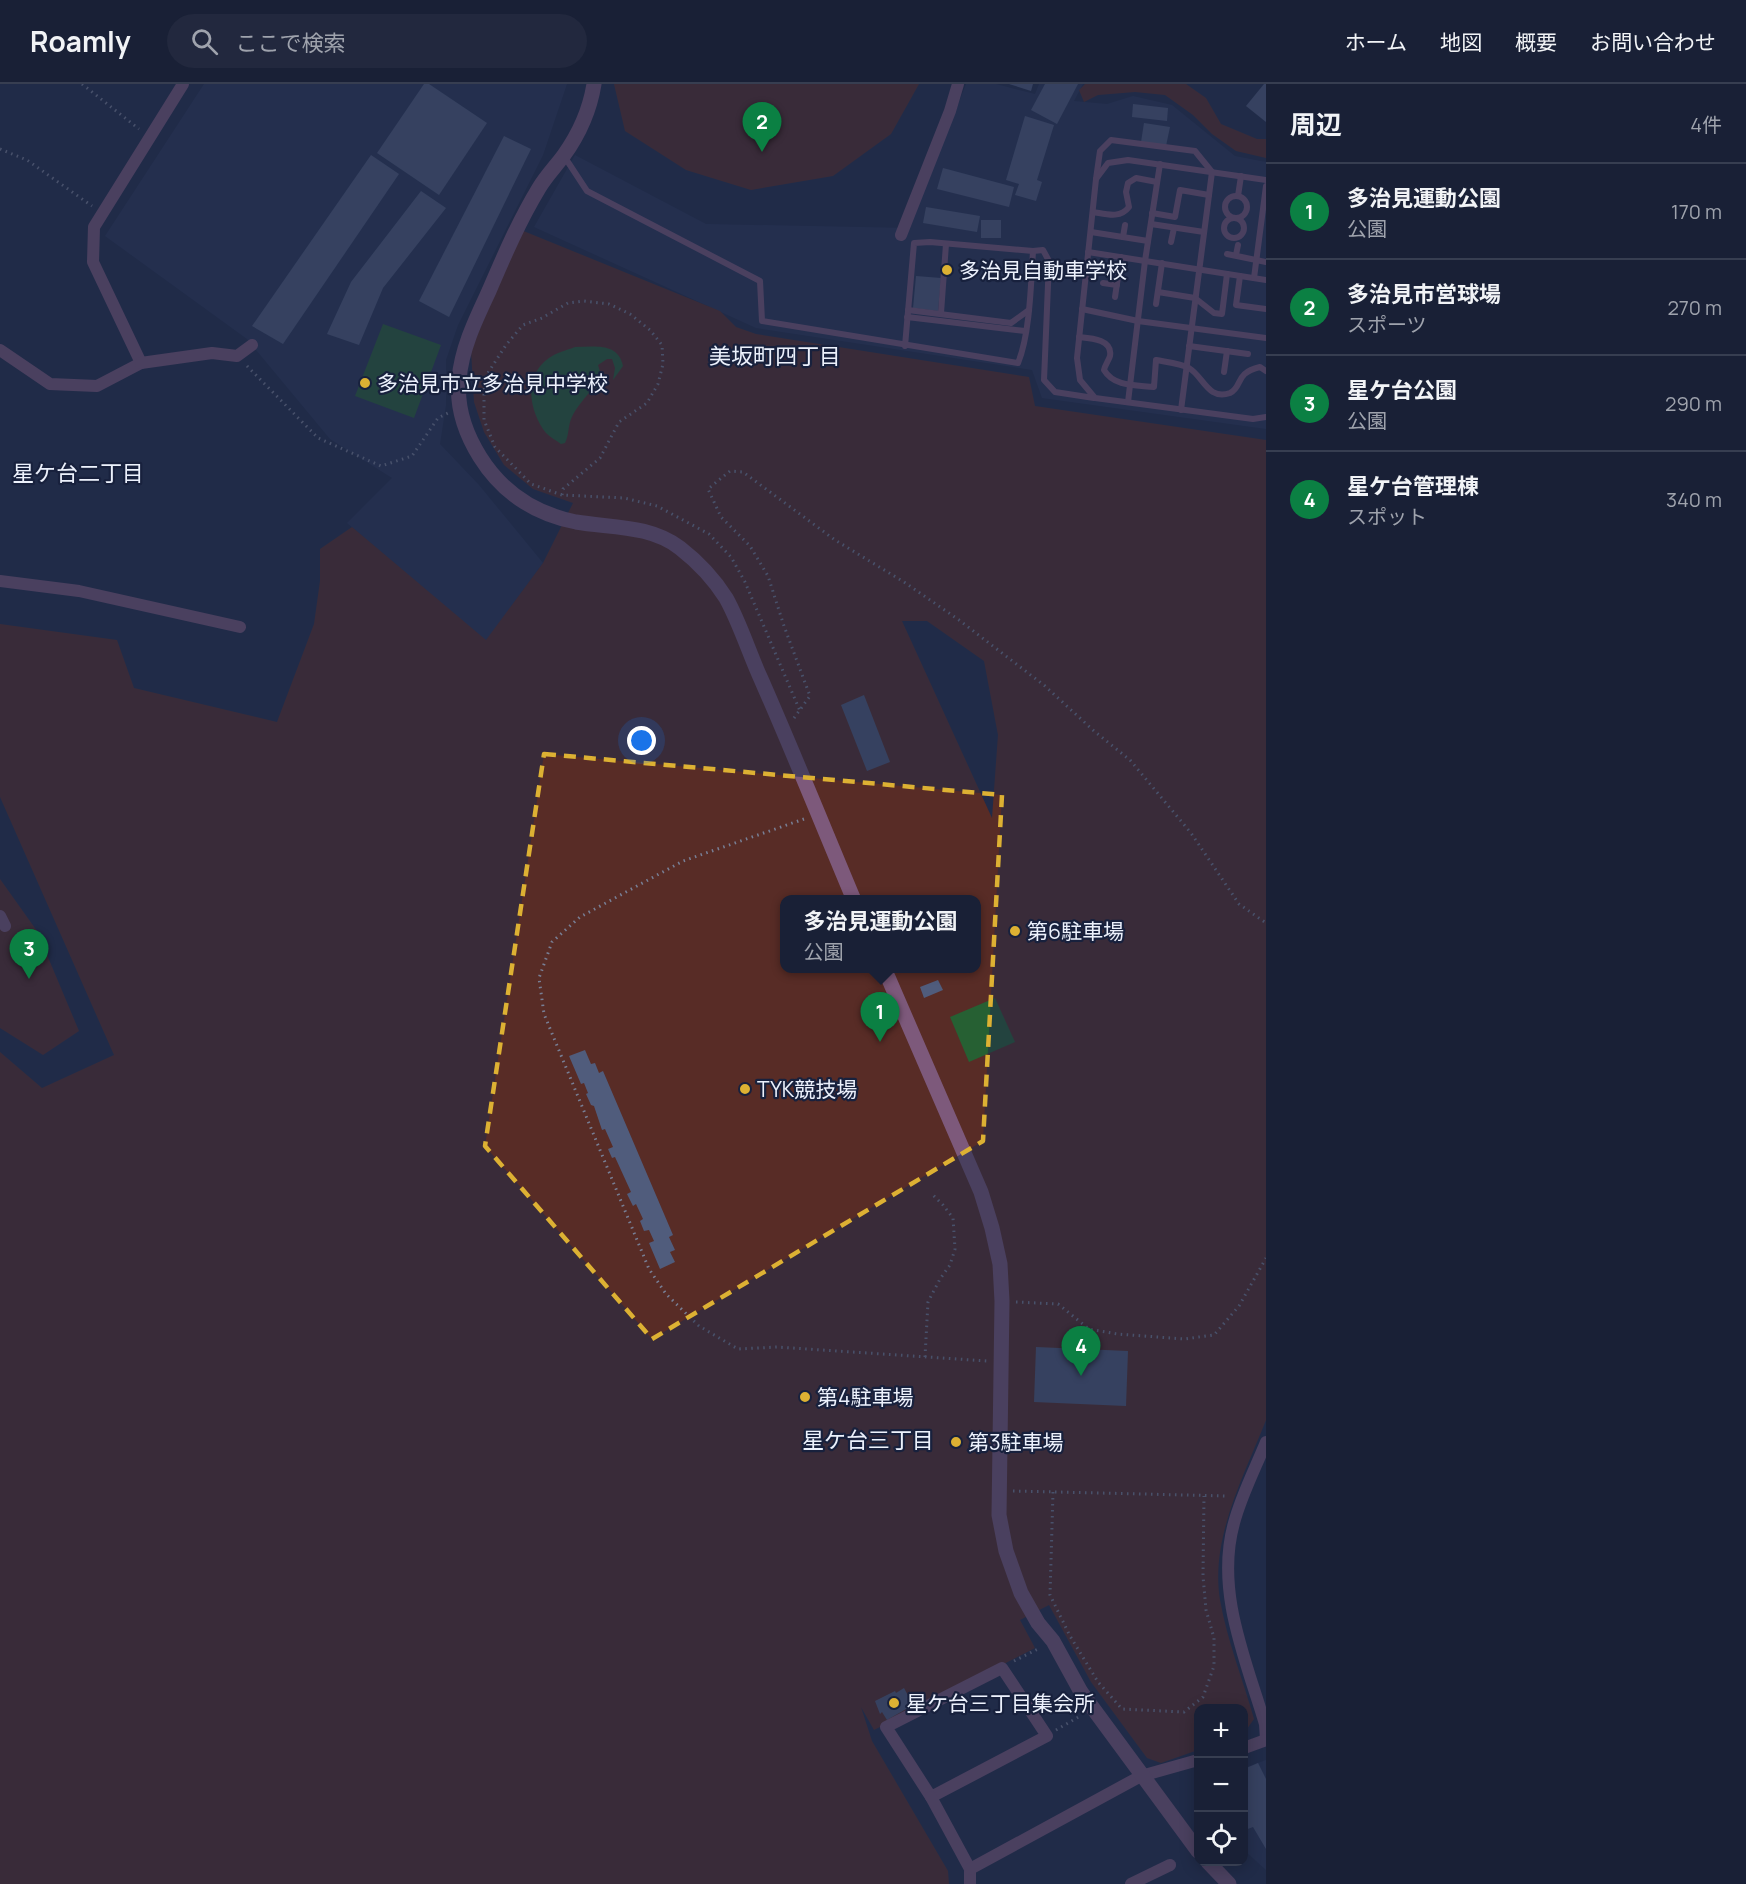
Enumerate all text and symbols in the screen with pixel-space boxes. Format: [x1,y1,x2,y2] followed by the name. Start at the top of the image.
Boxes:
[167,14,587,68] search box
[30,22,131,60] text: Roamly
[188,25,221,58] icon: search
[236,28,346,58] text: ここで検索
[1345,28,1407,56] text: ホーム
[1440,28,1482,56] text: 地図
[1515,28,1557,56] text: 概要
[1590,28,1716,56] text: お問い合わせ
[742,103,782,152] pin: 2
[1290,106,1342,142] text: 周辺
[1690,111,1722,138] text: 4件
[1347,183,1501,213] text: 多治見運動公園
[1305,198,1314,225] text: 1
[1671,198,1722,225] text: 170 m
[1347,215,1387,242] text: 公園
[959,256,1127,284] place label: 多治見自動車学校
[940,263,954,277] marker: 多治見自動車学校
[1347,279,1501,309] text: 多治見市営球場
[1304,294,1315,321] text: 2
[1667,294,1722,321] text: 270 m
[1347,311,1427,338] text: スポーツ
[709,341,841,371] district label: 美坂町四丁目
[377,369,608,397] place label: 多治見市立多治見中学校
[1347,375,1457,405] text: 星ケ台公園
[358,376,372,390] marker: 多治見市立多治見中学校
[1304,390,1315,417] text: 3
[1665,390,1722,417] text: 290 m
[1347,407,1387,434] text: 公園
[12,458,144,488] district label: 星ケ台二丁目
[1347,471,1479,501] text: 星ケ台管理棟
[1303,486,1316,513] text: 4
[1666,486,1722,513] text: 340 m
[1347,503,1427,530] text: スポット
[627,726,656,755] your location
[780,895,981,973] popup
[803,906,958,936] text: 多治見運動公園
[1027,917,1124,945] place label: 第6駐車場
[1008,924,1022,938] marker: 第6駐車場
[9,930,48,979] pin: 3
[803,938,843,965] text: 公園
[860,992,900,1042] pin: 1
[757,1075,857,1103] place label: TYK競技場
[738,1082,752,1096] marker: TYK競技場
[1062,1326,1100,1376] pin: 4
[817,1383,913,1411] place label: 第4駐車場
[798,1390,812,1404] marker: 第4駐車場
[802,1425,934,1455] district label: 星ケ台三丁目
[968,1428,1064,1456] place label: 第3駐車場
[949,1435,963,1449] marker: 第3駐車場
[906,1689,1095,1717] place label: 星ケ台三丁目集会所
[887,1696,901,1710] marker: 星ケ台三丁目集会所
[1194,1704,1248,1866] map controls
[1194,1704,1248,1758] button: +
[1194,1758,1248,1812] button: −
[1194,1812,1248,1866] button: locate

